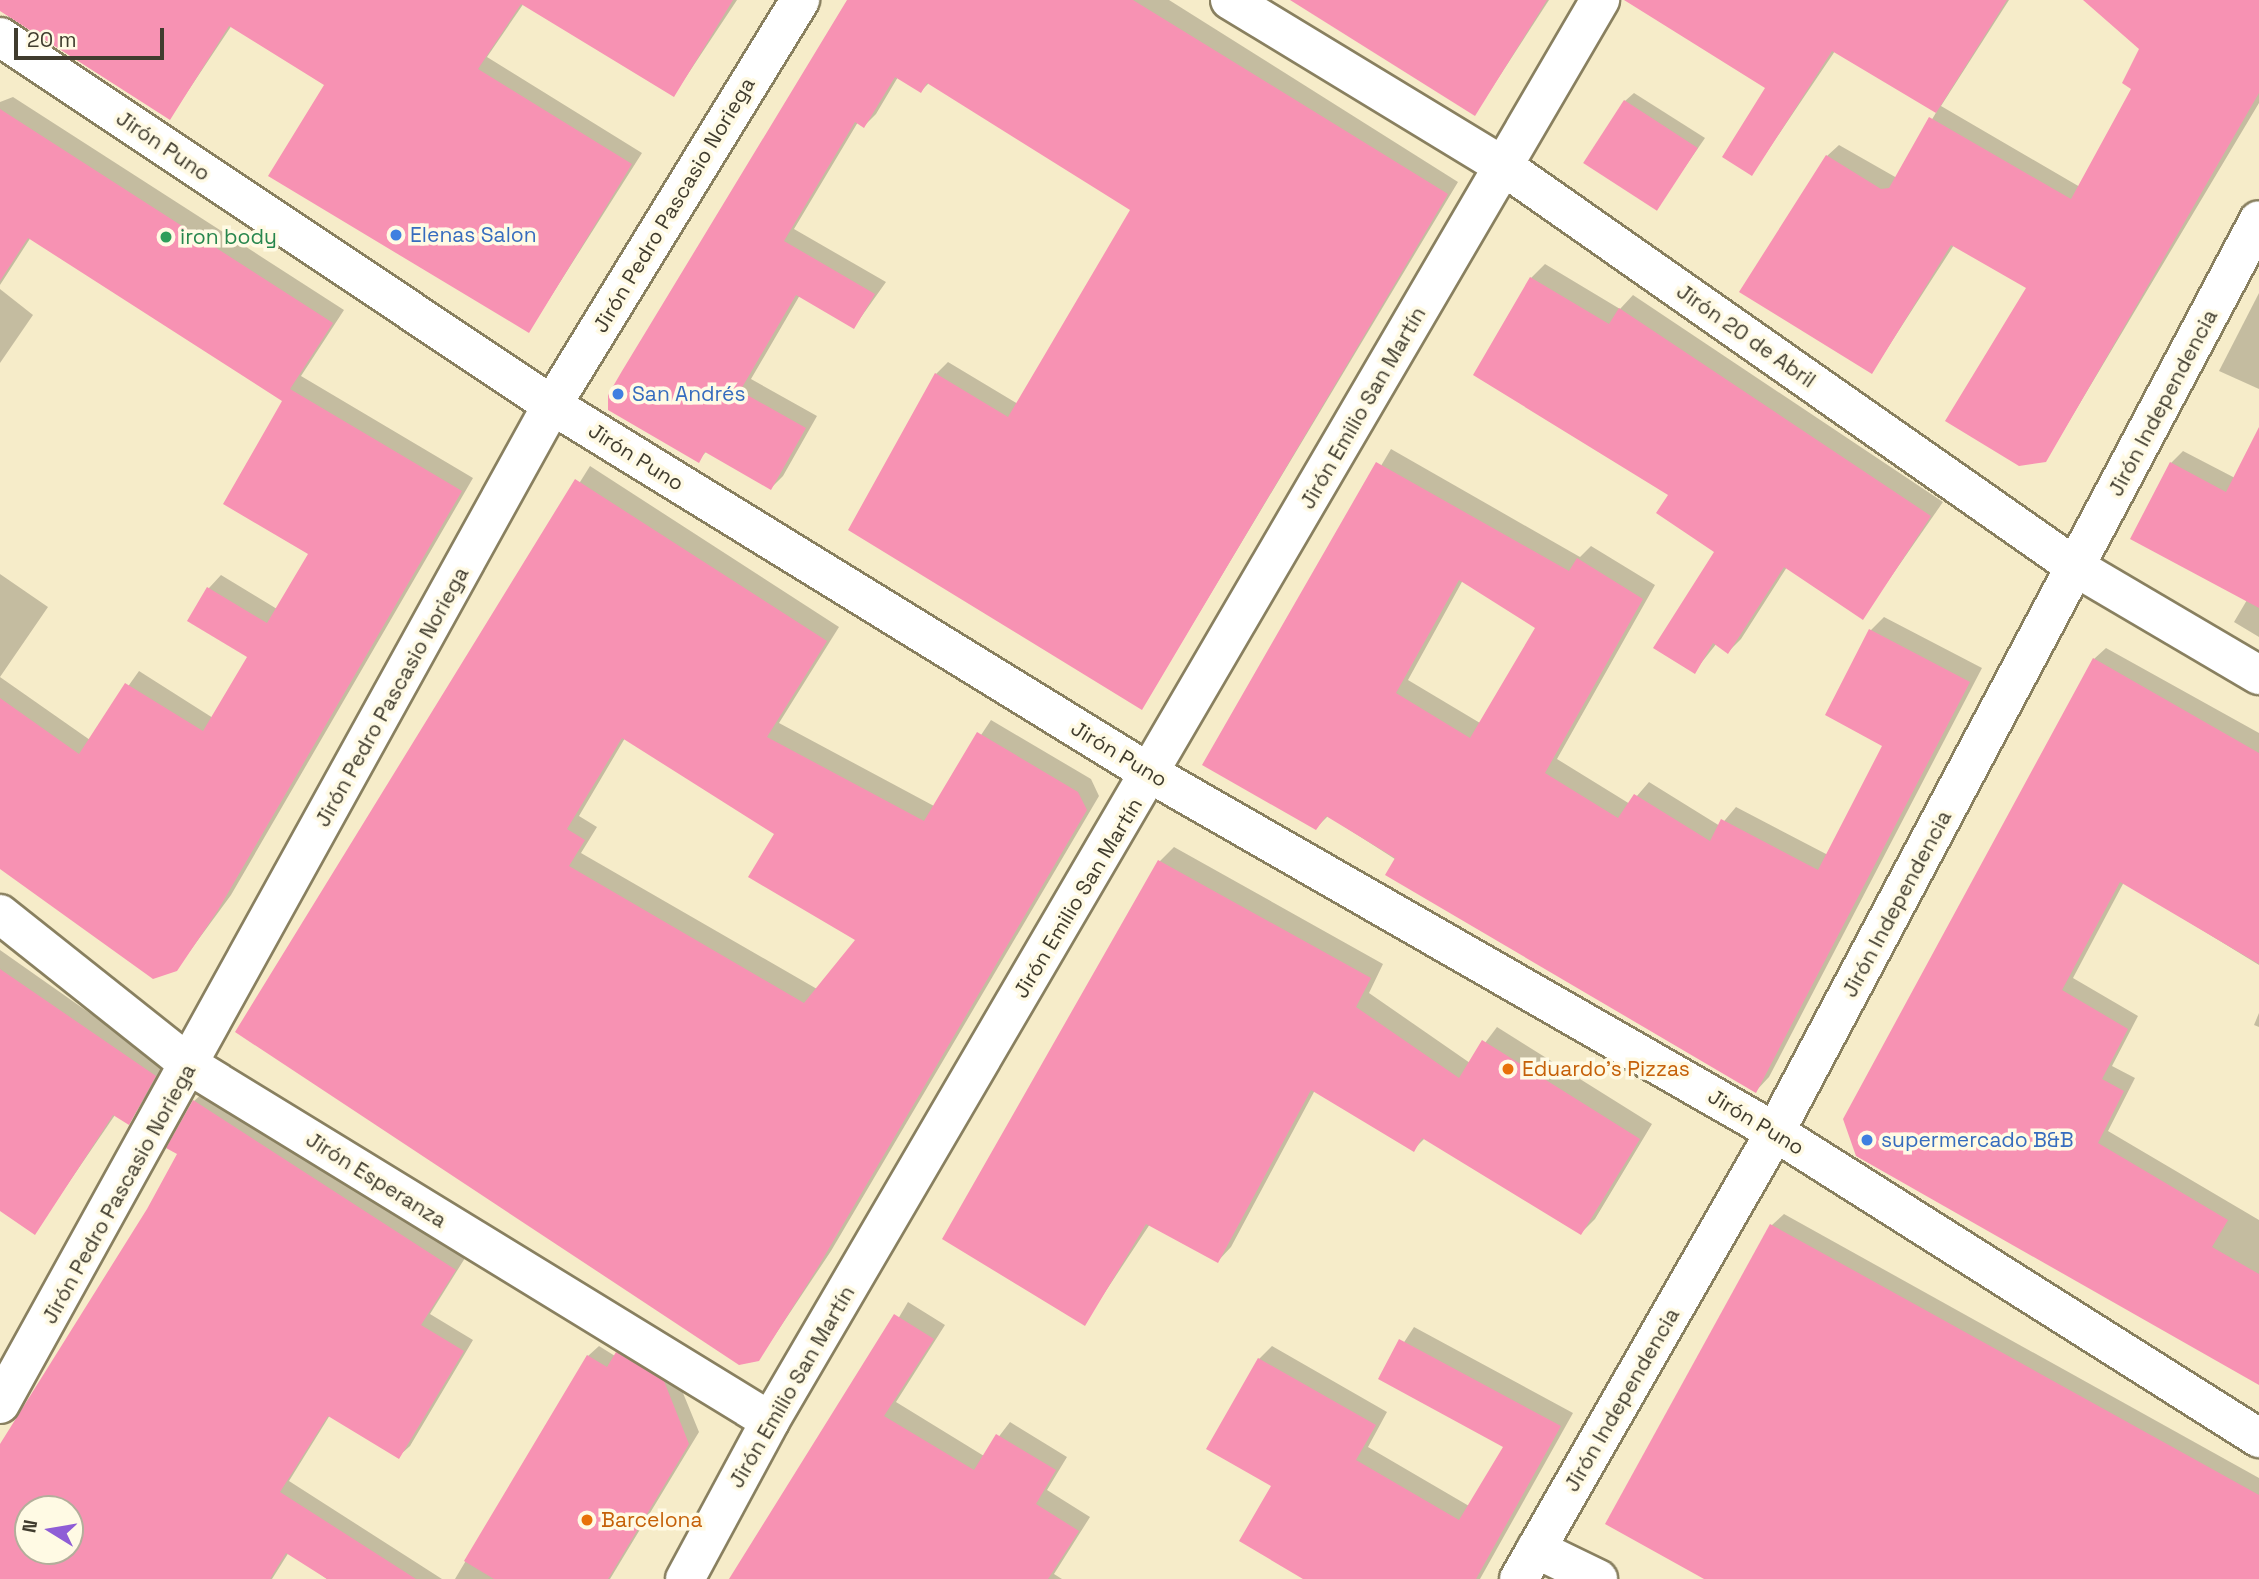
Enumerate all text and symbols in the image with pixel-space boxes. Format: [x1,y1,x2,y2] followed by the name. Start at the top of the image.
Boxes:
[18,14,168,58] scale bar
[27,26,77,53] text: 20 m
[588,73,760,337] street label: Jirón Pedro Pascasio Noriega
[111,105,215,187] street label: Jirón Puno
[410,222,537,248] place label: Elenas Salon
[180,224,277,250] place label: iron body
[388,227,404,243] marker: Elenas Salon
[158,229,174,245] marker: iron body
[1672,279,1820,393] street label: Jirón 20 de Abril
[1295,302,1431,514] street label: Jirón Emilio San Martín
[2103,305,2223,501] street label: Jirón Independencia
[632,381,746,407] place label: San Andrés
[610,386,626,402] marker: San Andrés
[584,418,688,496] street label: Jirón Puno
[310,563,474,831] street label: Jirón Pedro Pascasio Noriega
[1066,715,1172,793] street label: Jirón Puno
[1008,793,1148,1003] street label: Jirón Emilio San Martín
[1837,806,1957,1002] street label: Jirón Independencia
[1522,1056,1690,1082] place label: Eduardo's Pizzas
[37,1060,201,1328] street label: Jirón Pedro Pascasio Noriega
[1500,1061,1516,1077] marker: Eduardo's Pizzas
[1703,1083,1809,1161] street label: Jirón Puno
[301,1127,451,1233] street label: Jirón Esperanza
[1881,1127,2074,1153] place label: supermercado B&B
[1859,1132,1875,1148] marker: supermercado B&B
[724,1281,860,1493] street label: Jirón Emilio San Martín
[1559,1304,1685,1496] street label: Jirón Independencia
[14,1495,84,1565] north arrow
[601,1507,703,1533] place label: Barcelona
[579,1512,595,1528] marker: Barcelona
[16,1518,43,1535] text: N

